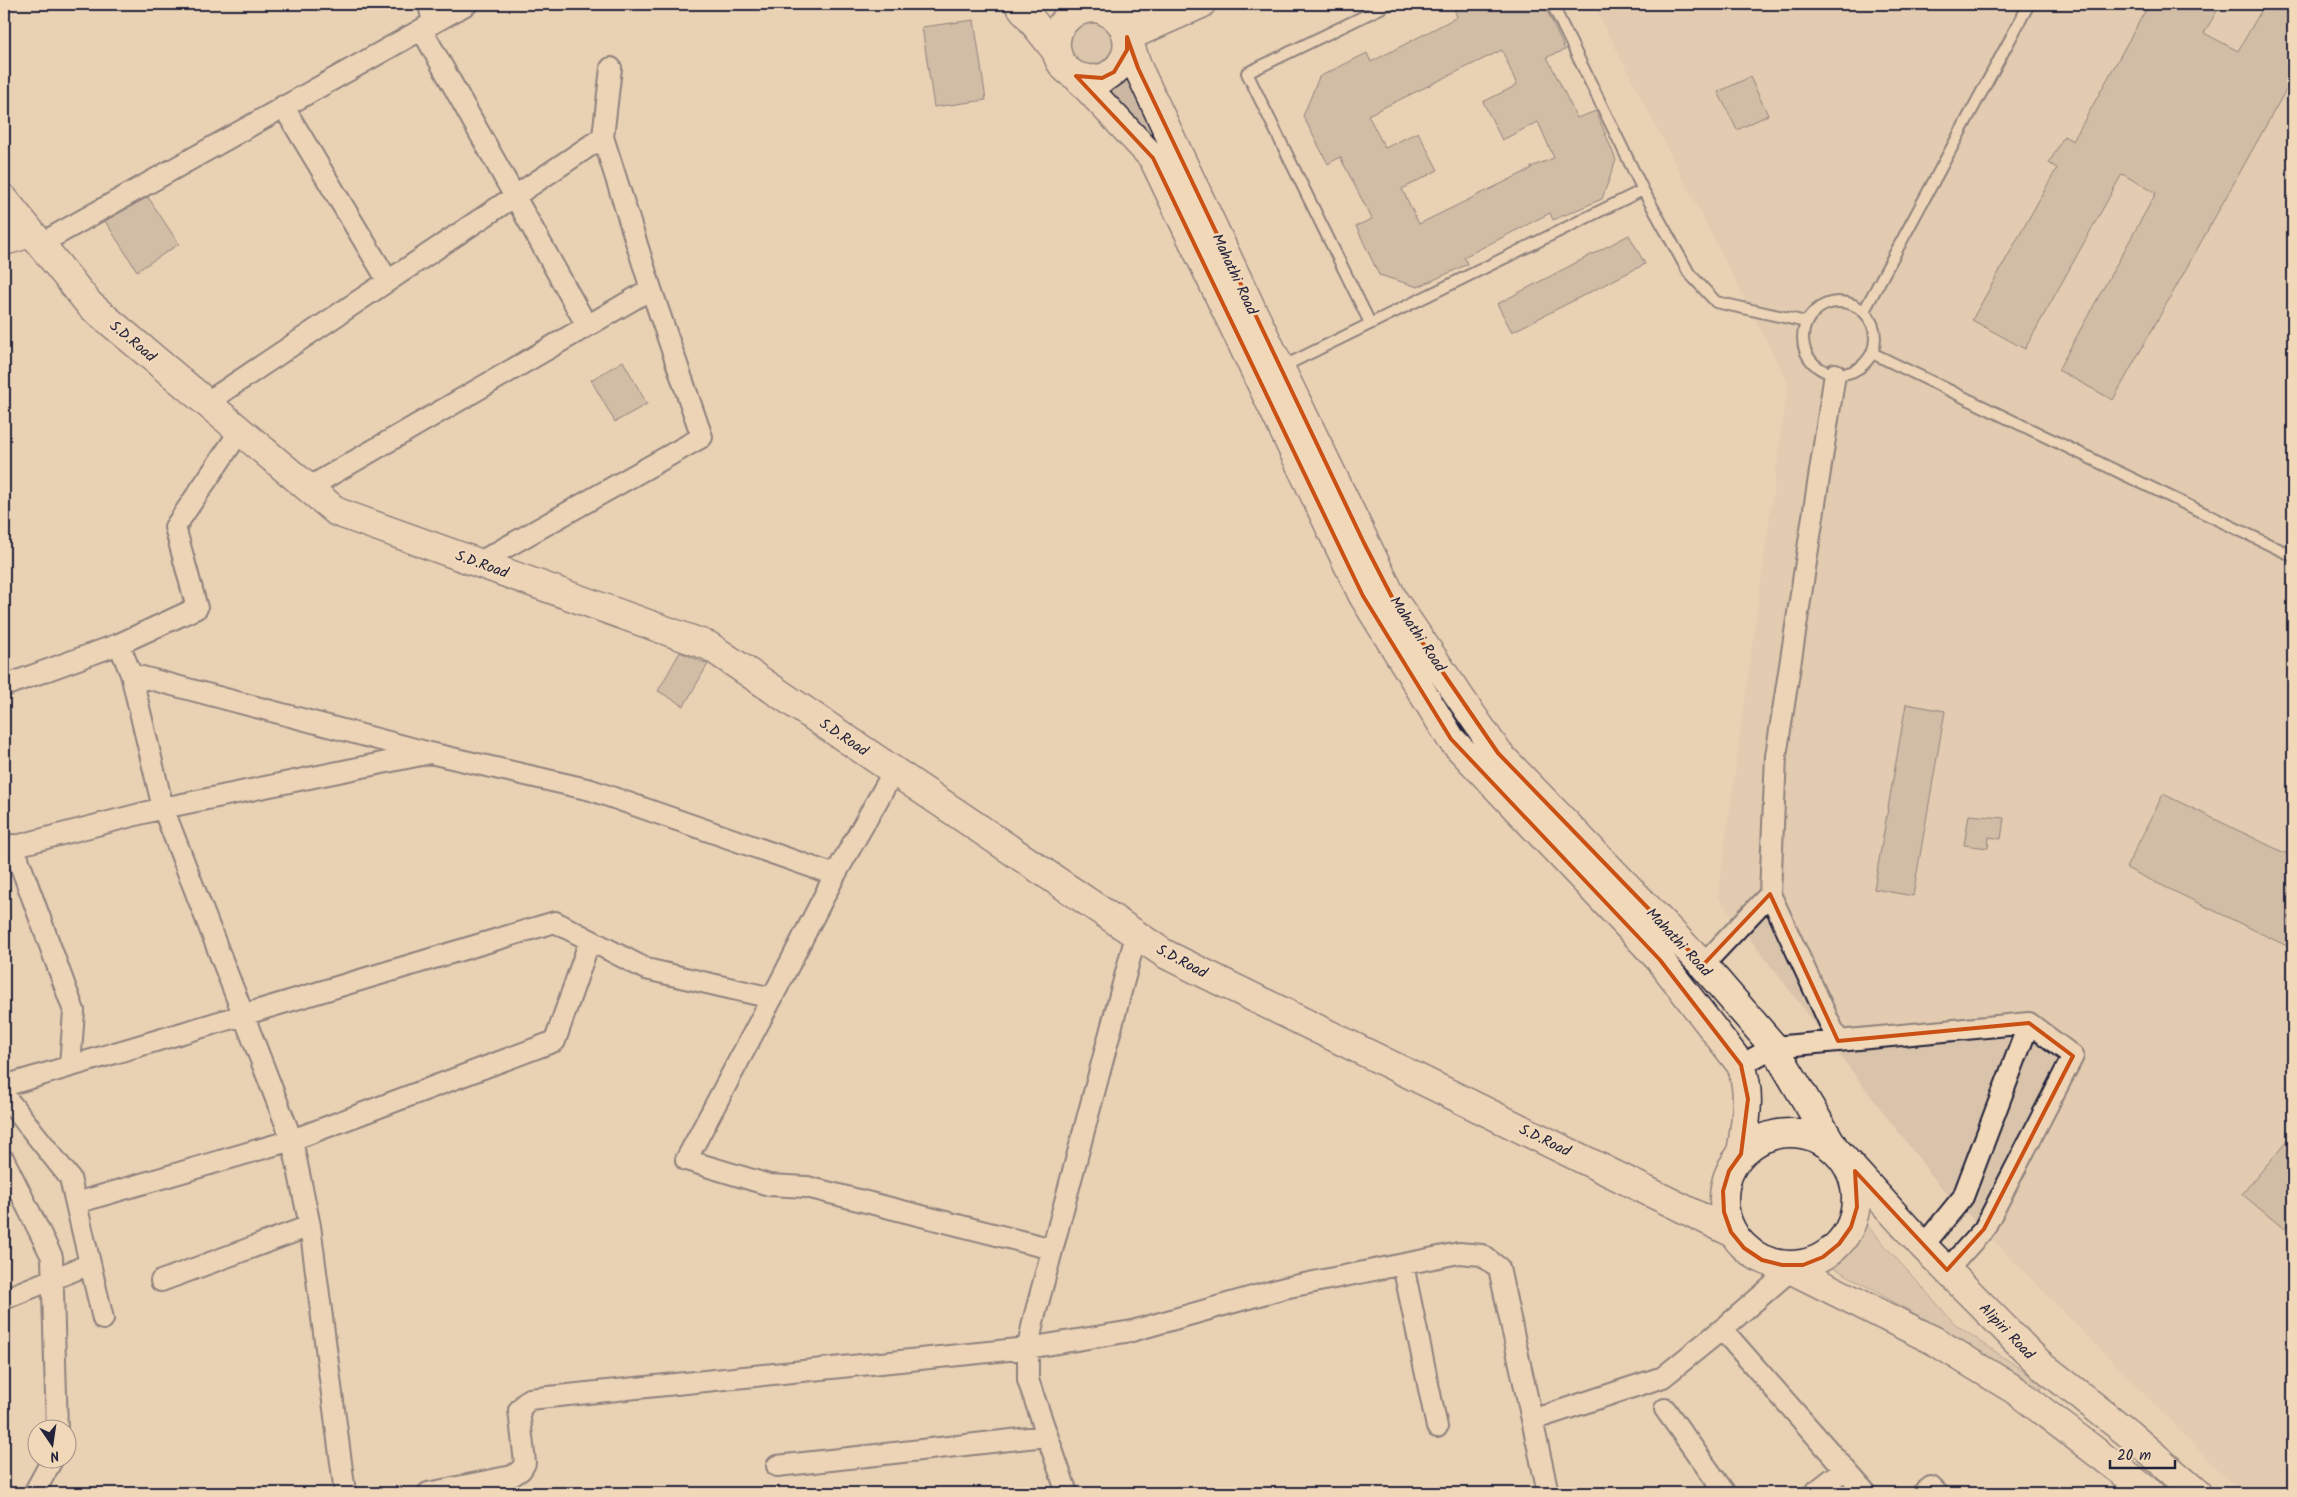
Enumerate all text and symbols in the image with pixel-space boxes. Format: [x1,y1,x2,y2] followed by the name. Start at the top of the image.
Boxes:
[1205,230,1264,320] street label: Mahathi Road
[104,315,161,369] street label: S.D.Road
[452,544,512,586] street label: S.D.Road
[1383,592,1452,678] street label: Mahathi Road
[814,713,873,763] street label: S.D.Road
[1640,903,1717,983] street label: Mahathi Road
[1152,938,1212,986] street label: S.D.Road
[1515,1118,1575,1164] street label: S.D.Road
[1973,1298,2040,1366] street label: Alipiri Road
[28,1420,78,1470] north arrow
[2110,1437,2174,1469] scale bar
[48,1444,61,1467] text: N
[2117,1444,2151,1468] text: 20 m

